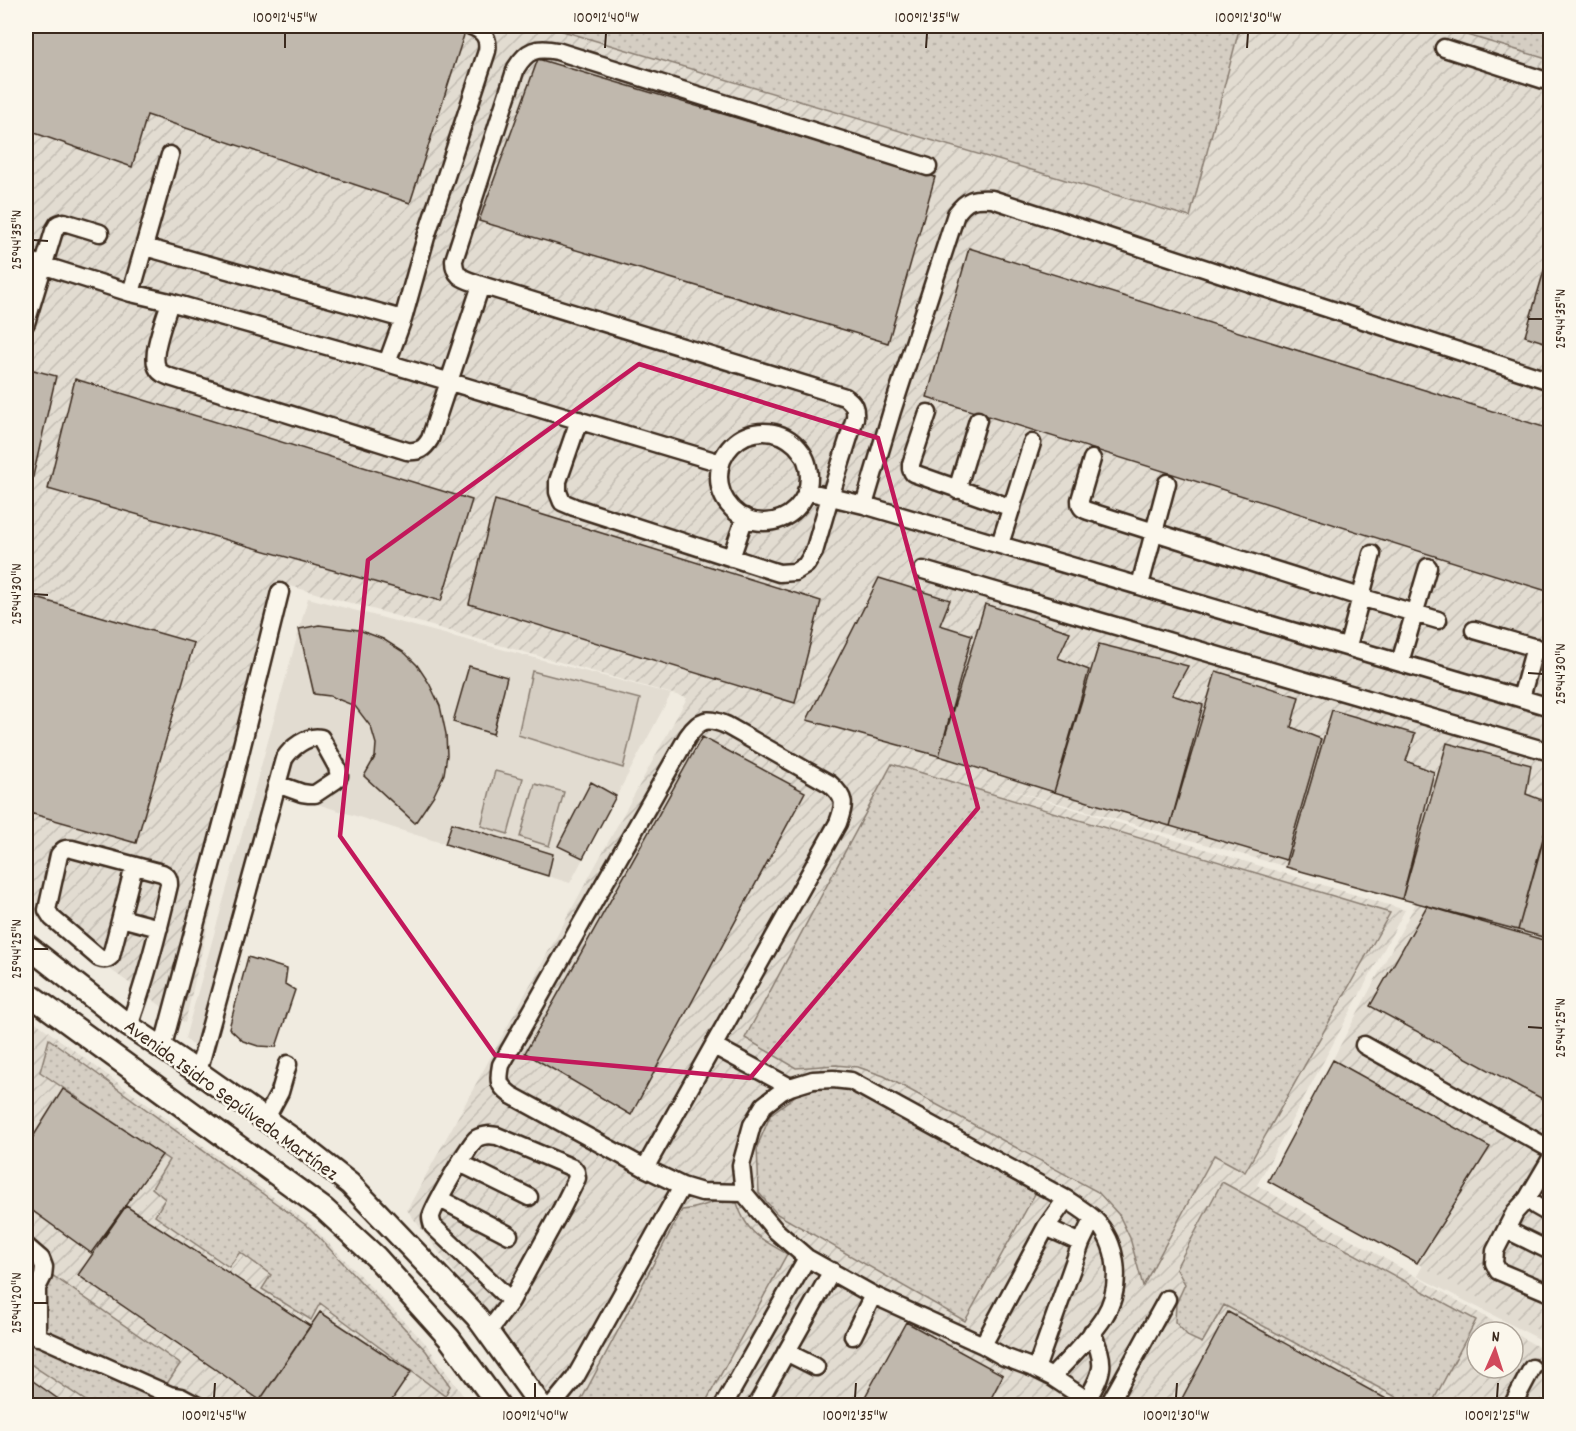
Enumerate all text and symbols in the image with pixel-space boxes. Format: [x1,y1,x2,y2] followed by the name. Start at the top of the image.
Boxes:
[253,8,318,30] text: 100°12'45"W
[573,8,639,30] text: 100°12'40"W
[895,8,960,30] text: 100°12'35"W
[1215,8,1281,30] text: 100°12'30"W
[7,210,29,270] text: 25°44'35"N
[1551,289,1573,349] text: 25°44'35"N
[7,563,29,625] text: 25°44'30"N
[1551,643,1573,705] text: 25°44'30"N
[7,919,29,979] text: 25°44'25"N
[1551,998,1573,1058] text: 25°44'25"N
[117,1014,343,1189] street label: Avenida Isidro Sepúlveda Martínez
[7,1272,29,1334] text: 25°44'20"N
[1465,1320,1525,1380] north arrow
[1491,1326,1500,1349] text: N
[182,1406,247,1428] text: 100°12'45"W
[502,1406,568,1428] text: 100°12'40"W
[823,1406,888,1428] text: 100°12'35"W
[1143,1406,1209,1428] text: 100°12'30"W
[1465,1406,1530,1428] text: 100°12'25"W

